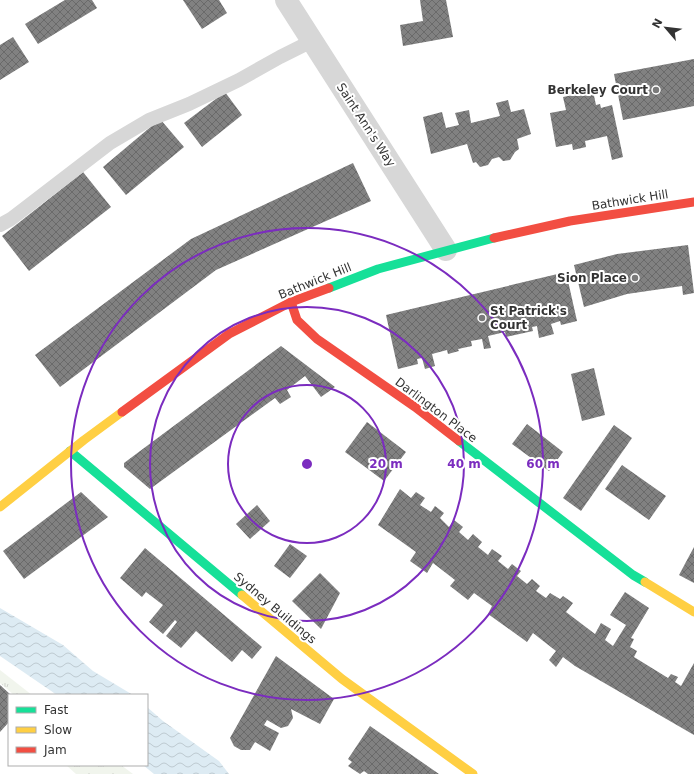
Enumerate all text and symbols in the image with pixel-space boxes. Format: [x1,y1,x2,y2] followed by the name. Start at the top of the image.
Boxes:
[646,8,686,48] north arrow
[650,16,666,31] text: N
[334,81,398,169] street label: Saint Ann's Way
[548,83,648,97] place label: Berkeley Court
[651,85,661,95] marker: Berkeley Court
[591,187,669,213] street label: Bathwick Hill
[276,260,354,302] street label: Bathwick Hill
[557,271,627,285] place label: Sion Place
[630,273,640,283] marker: Sion Place
[490,304,567,332] place label: St Patrick's Court
[477,313,487,323] marker: St Patrick's Court
[392,375,480,445] street label: Darlington Place
[300,457,314,471] centre of rings
[369,457,403,471] text: 20 m
[447,457,481,471] text: 40 m
[526,457,560,471] text: 60 m
[231,569,319,647] street label: Sydney Buildings
[8,694,148,766] legend
[44,703,68,717] text: Fast
[44,723,72,737] text: Slow
[43,743,67,757] text: Jam

